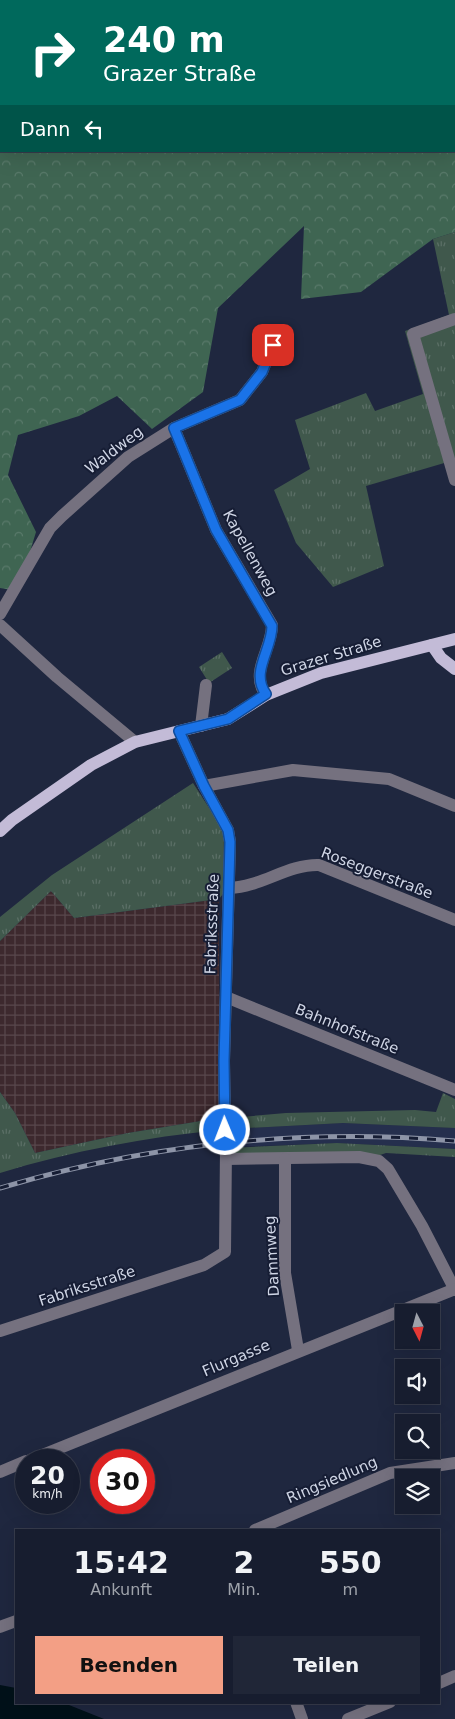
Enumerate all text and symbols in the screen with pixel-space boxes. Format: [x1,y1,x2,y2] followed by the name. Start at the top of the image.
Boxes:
[20,20,85,85] icon: right
[103,20,225,60] text: 240 m
[103,61,256,86] text: Grazer Straße
[80,115,108,143] icon: left
[20,118,70,140] text: Dann
[252,324,294,366] pin
[259,331,287,359] icon: arrive
[82,422,146,478] street label: Waldweg
[219,507,281,599] street label: Kapellenweg
[278,632,384,680] street label: Grazer Straße
[319,843,435,903] street label: Roseggerstraße
[201,873,223,975] street label: Fabriksstraße
[293,1000,401,1058] street label: Bahnhofstraße
[198,1103,250,1155] position arrow
[261,1215,283,1297] street label: Dammweg
[36,1262,138,1310] street label: Fabriksstraße
[395,1304,440,1349] north arrow
[395,1304,440,1514] map controls
[199,1336,273,1380] street label: Flurgasse
[395,1359,440,1404] button: sound
[395,1414,440,1459] button: search
[90,1449,155,1514] speed limit sign: 30
[284,1453,380,1507] street label: Ringsiedlung
[30,1461,65,1490] text: 20
[395,1469,440,1514] button: layers
[32,1487,63,1501] text: km/h
[73,1545,169,1580] text: 15:42
[233,1545,254,1580] text: 2
[319,1545,382,1580] text: 550
[90,1580,152,1599] text: Ankunft
[227,1580,261,1599] text: Min.
[343,1580,358,1599] text: m
[35,1636,223,1694] button: Beenden
[233,1636,420,1694] button: Teilen

